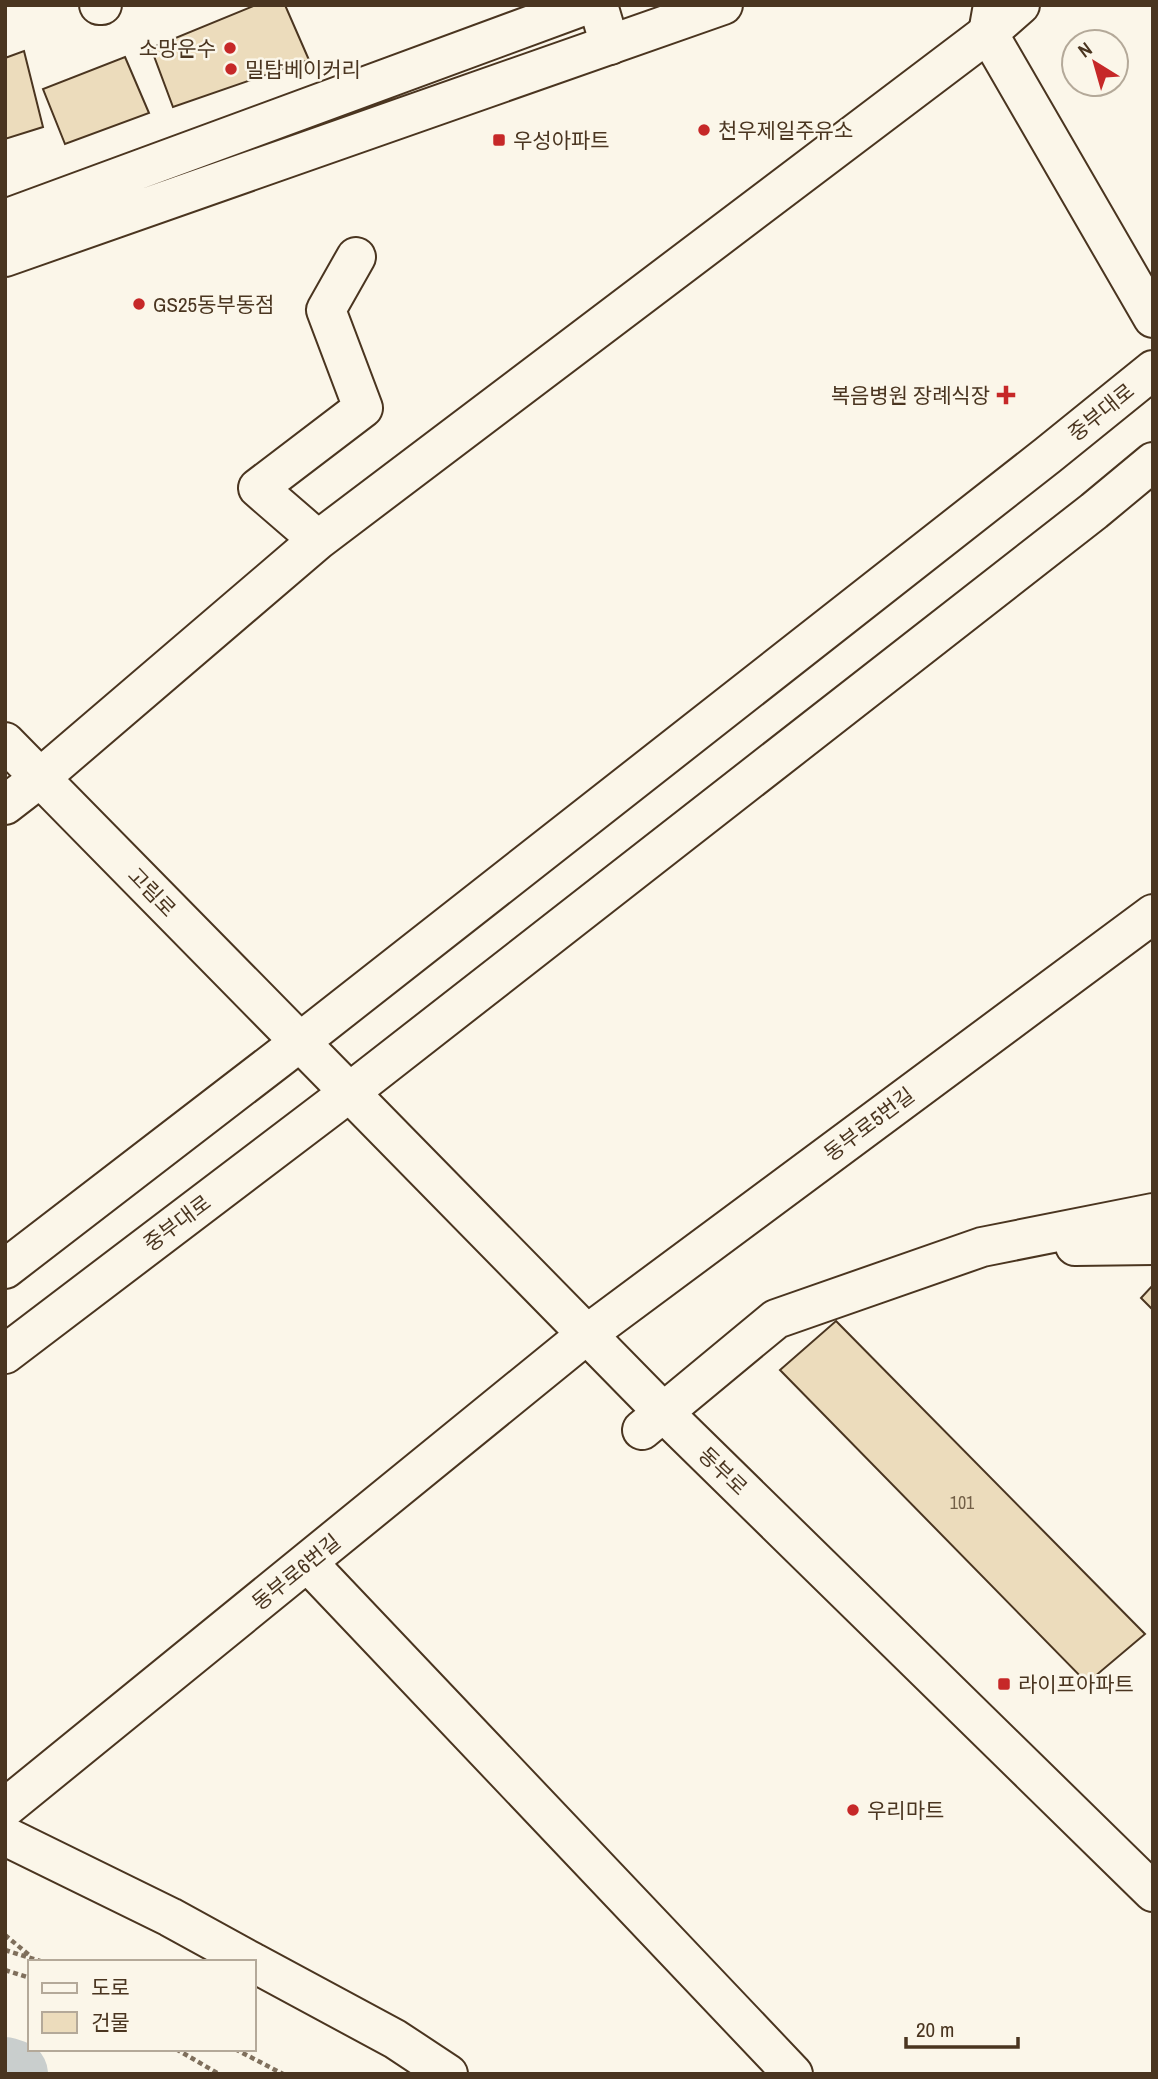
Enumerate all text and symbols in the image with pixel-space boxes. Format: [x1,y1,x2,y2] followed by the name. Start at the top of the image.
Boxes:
[1060,28,1130,98] north arrow
[139,34,216,63] place label: 소망운수
[1072,36,1097,63] text: N
[222,40,238,56] marker: 소망운수
[245,55,361,84] place label: 밀탑베이커리
[223,61,239,77] marker: 밀탑베이커리
[718,116,853,145] place label: 천우제일주유소
[696,122,712,138] marker: 천우제일주유소
[513,126,610,155] place label: 우성아파트
[491,132,507,148] marker: 우성아파트
[153,290,274,319] place label: GS25동부동점
[131,296,147,312] marker: GS25동부동점
[1062,376,1140,448] street label: 중부대로
[831,381,990,410] place label: 복음병원 장례식장
[996,385,1016,405] marker: 복음병원 장례식장
[121,861,183,923] street label: 고림로
[818,1080,920,1168] street label: 동부로5번길
[137,1188,217,1258] street label: 중부대로
[692,1440,754,1502] street label: 동부로
[950,1490,975,1515] house number: 101
[246,1527,346,1617] street label: 동부로6번길
[1018,1670,1134,1699] place label: 라이프아파트
[996,1676,1012,1692] marker: 라이프아파트
[867,1796,944,1825] place label: 우리마트
[845,1802,861,1818] marker: 우리마트
[28,1960,256,2051] legend
[91,1973,130,2002] text: 도로
[906,2006,1018,2050] scale bar
[91,2008,130,2037] text: 건물
[916,2015,954,2044] text: 20 m

